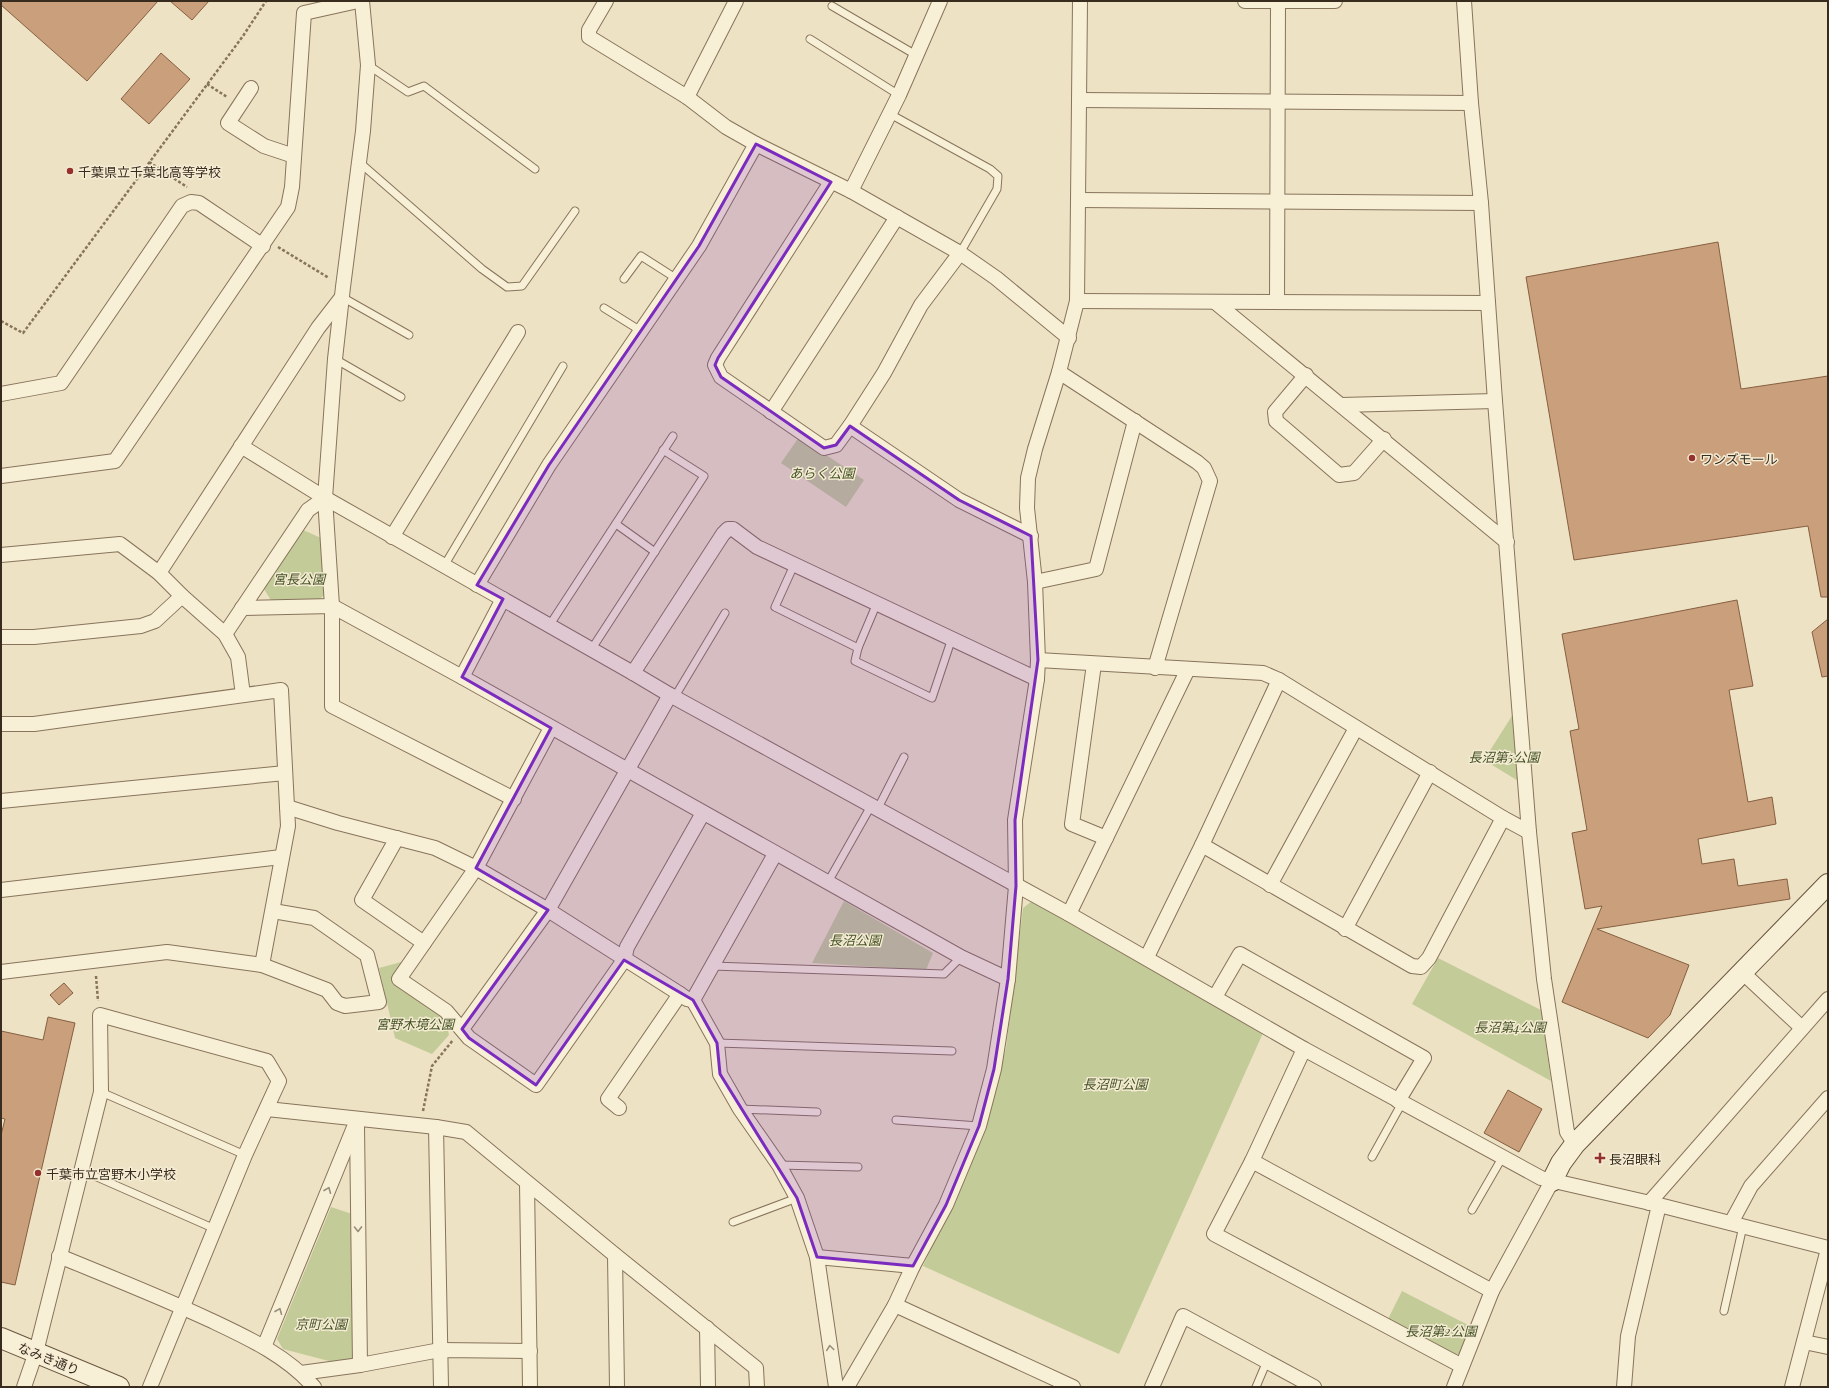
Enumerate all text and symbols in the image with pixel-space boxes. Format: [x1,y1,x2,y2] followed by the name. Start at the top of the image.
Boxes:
[78,163,221,180] place label: 千葉県立千葉北高等学校
[65,166,75,176] marker: 千葉県立千葉北高等学校
[1700,450,1778,467] place label: ワンズモール
[1687,453,1697,463] marker: ワンズモール
[789,464,856,481] park label: あらく公園
[273,570,327,587] park label: 宮長公園
[1469,748,1541,765] park label: 長沼第5公園
[829,931,883,948] park label: 長沼公園
[376,1015,456,1032] park label: 宮野木境公園
[1474,1018,1548,1035] park label: 長沼第4公園
[1082,1075,1149,1092] park label: 長沼町公園
[1609,1150,1661,1167] place label: 長沼眼科
[1594,1152,1606,1164] marker: 長沼眼科
[46,1165,176,1182] place label: 千葉市立宮野木小学校
[33,1168,43,1178] marker: 千葉市立宮野木小学校
[323,1187,331,1194] one-way arrow
[354,1226,362,1232] one-way arrow
[274,1307,282,1314] one-way arrow
[295,1315,349,1332] park label: 京町公園
[1405,1322,1479,1339] park label: 長沼第2公園
[16,1338,82,1378] street label: なみき通り
[826,1345,835,1351] one-way arrow

